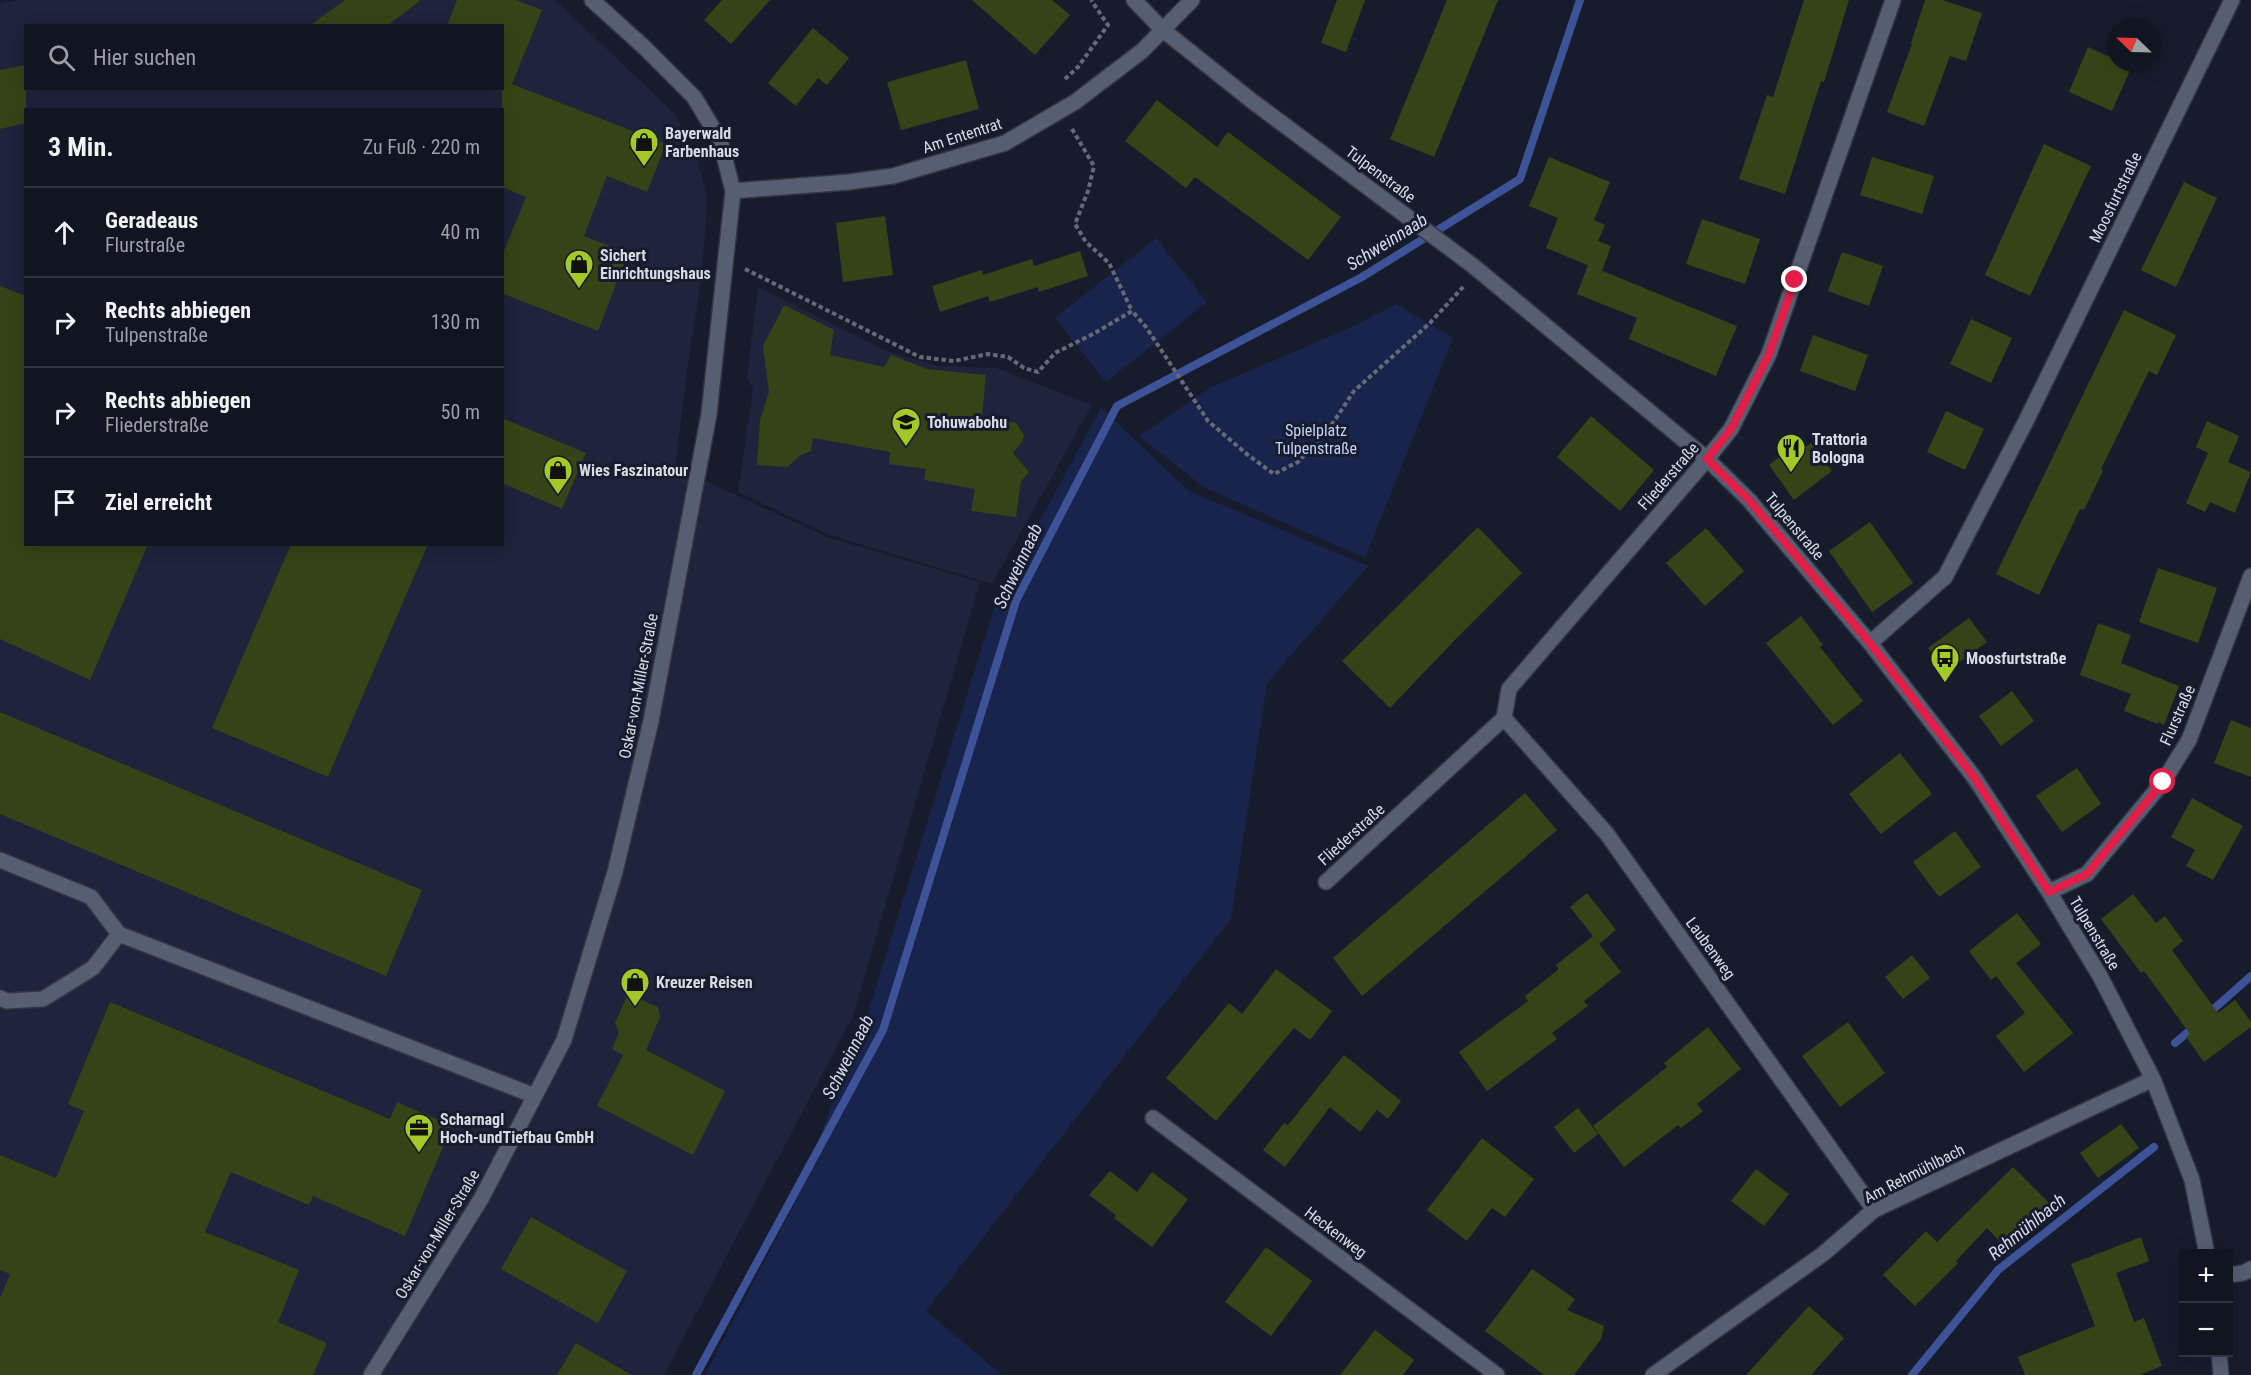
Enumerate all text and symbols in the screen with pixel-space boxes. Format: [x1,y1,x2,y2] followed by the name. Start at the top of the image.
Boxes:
[2107,18,2161,72] north arrow
[24,24,504,90] search box
[45,41,78,74] icon: search
[93,45,196,70] text: Hier suchen
[920,114,1004,157] street label: Am Ententrat
[665,124,739,161] place label: Bayerwald Farbenhaus
[628,126,660,168] shop icon: Bayerwald Farbenhaus
[48,132,114,162] text: 3 Min.
[363,135,480,159] text: Zu Fuß · 220 m
[1342,142,1419,207] street label: Tulpenstraße
[2085,149,2146,246] street label: Moosfurtstraße
[105,208,198,233] text: Geradeaus
[1342,208,1431,275] water label: Schweinnaab
[48,216,81,249] icon: ahead
[441,220,480,244] text: 40 m
[105,233,185,257] text: Flurstraße
[600,246,711,283] place label: Sichert Einrichtungshaus
[563,248,595,290] shop icon: Sichert Einrichtungshaus
[1781,266,1807,292] route end
[105,298,251,323] text: Rechts abbiegen
[48,306,81,339] icon: right
[431,310,480,334] text: 130 m
[105,323,208,347] text: Tulpenstraße
[105,388,251,413] text: Rechts abbiegen
[48,396,81,429] icon: right
[441,400,480,424] text: 50 m
[890,406,922,448] school or university icon: Tohuwabohu
[105,413,209,437] text: Fliederstraße
[927,413,1007,432] place label: Tohuwabohu
[1275,421,1357,458] park label: Spielplatz Tulpenstraße
[1812,430,1868,467] place label: Trattoria Bologna
[1775,432,1807,474] restaurant icon: Trattoria Bologna
[1634,439,1703,514] street label: Fliederstraße
[542,454,574,496] shop icon: Wies Faszinatour
[579,461,688,480] place label: Wies Faszinatour
[48,486,81,519] icon: arrive
[1761,489,1828,564] street label: Tulpenstraße
[105,490,212,515] text: Ziel erreicht
[989,520,1046,612] water label: Schweinnaab
[615,612,662,760] street label: Oskar-von-Miller-Straße
[1929,642,1961,684] bus stop icon: Moosfurtstraße
[1966,649,2067,668] place label: Moosfurtstraße
[2156,682,2199,748] street label: Flurstraße
[2149,768,2175,794] route start
[1314,800,1389,869] street label: Fliederstraße
[2065,893,2124,973] street label: Tulpenstraße
[1682,914,1739,983] street label: Laubenweg
[619,966,651,1008] shop icon: Kreuzer Reisen
[656,973,753,992] place label: Kreuzer Reisen
[817,1011,878,1102] water label: Schweinnaab
[440,1110,594,1147] place label: Scharnagl Hoch-undTiefbau GmbH
[403,1112,435,1154] office icon: Scharnagl Hoch-undTiefbau GmbH
[1861,1140,1968,1207] street label: Am Rehmühlbach
[391,1166,484,1302] street label: Oskar-von-Miller-Straße
[1984,1189,2070,1264] water label: Rehmühlbach
[1301,1203,1371,1262] street label: Heckenweg
[2179,1249,2233,1357] map controls
[2179,1249,2233,1303] button: +
[2179,1303,2233,1357] button: −

